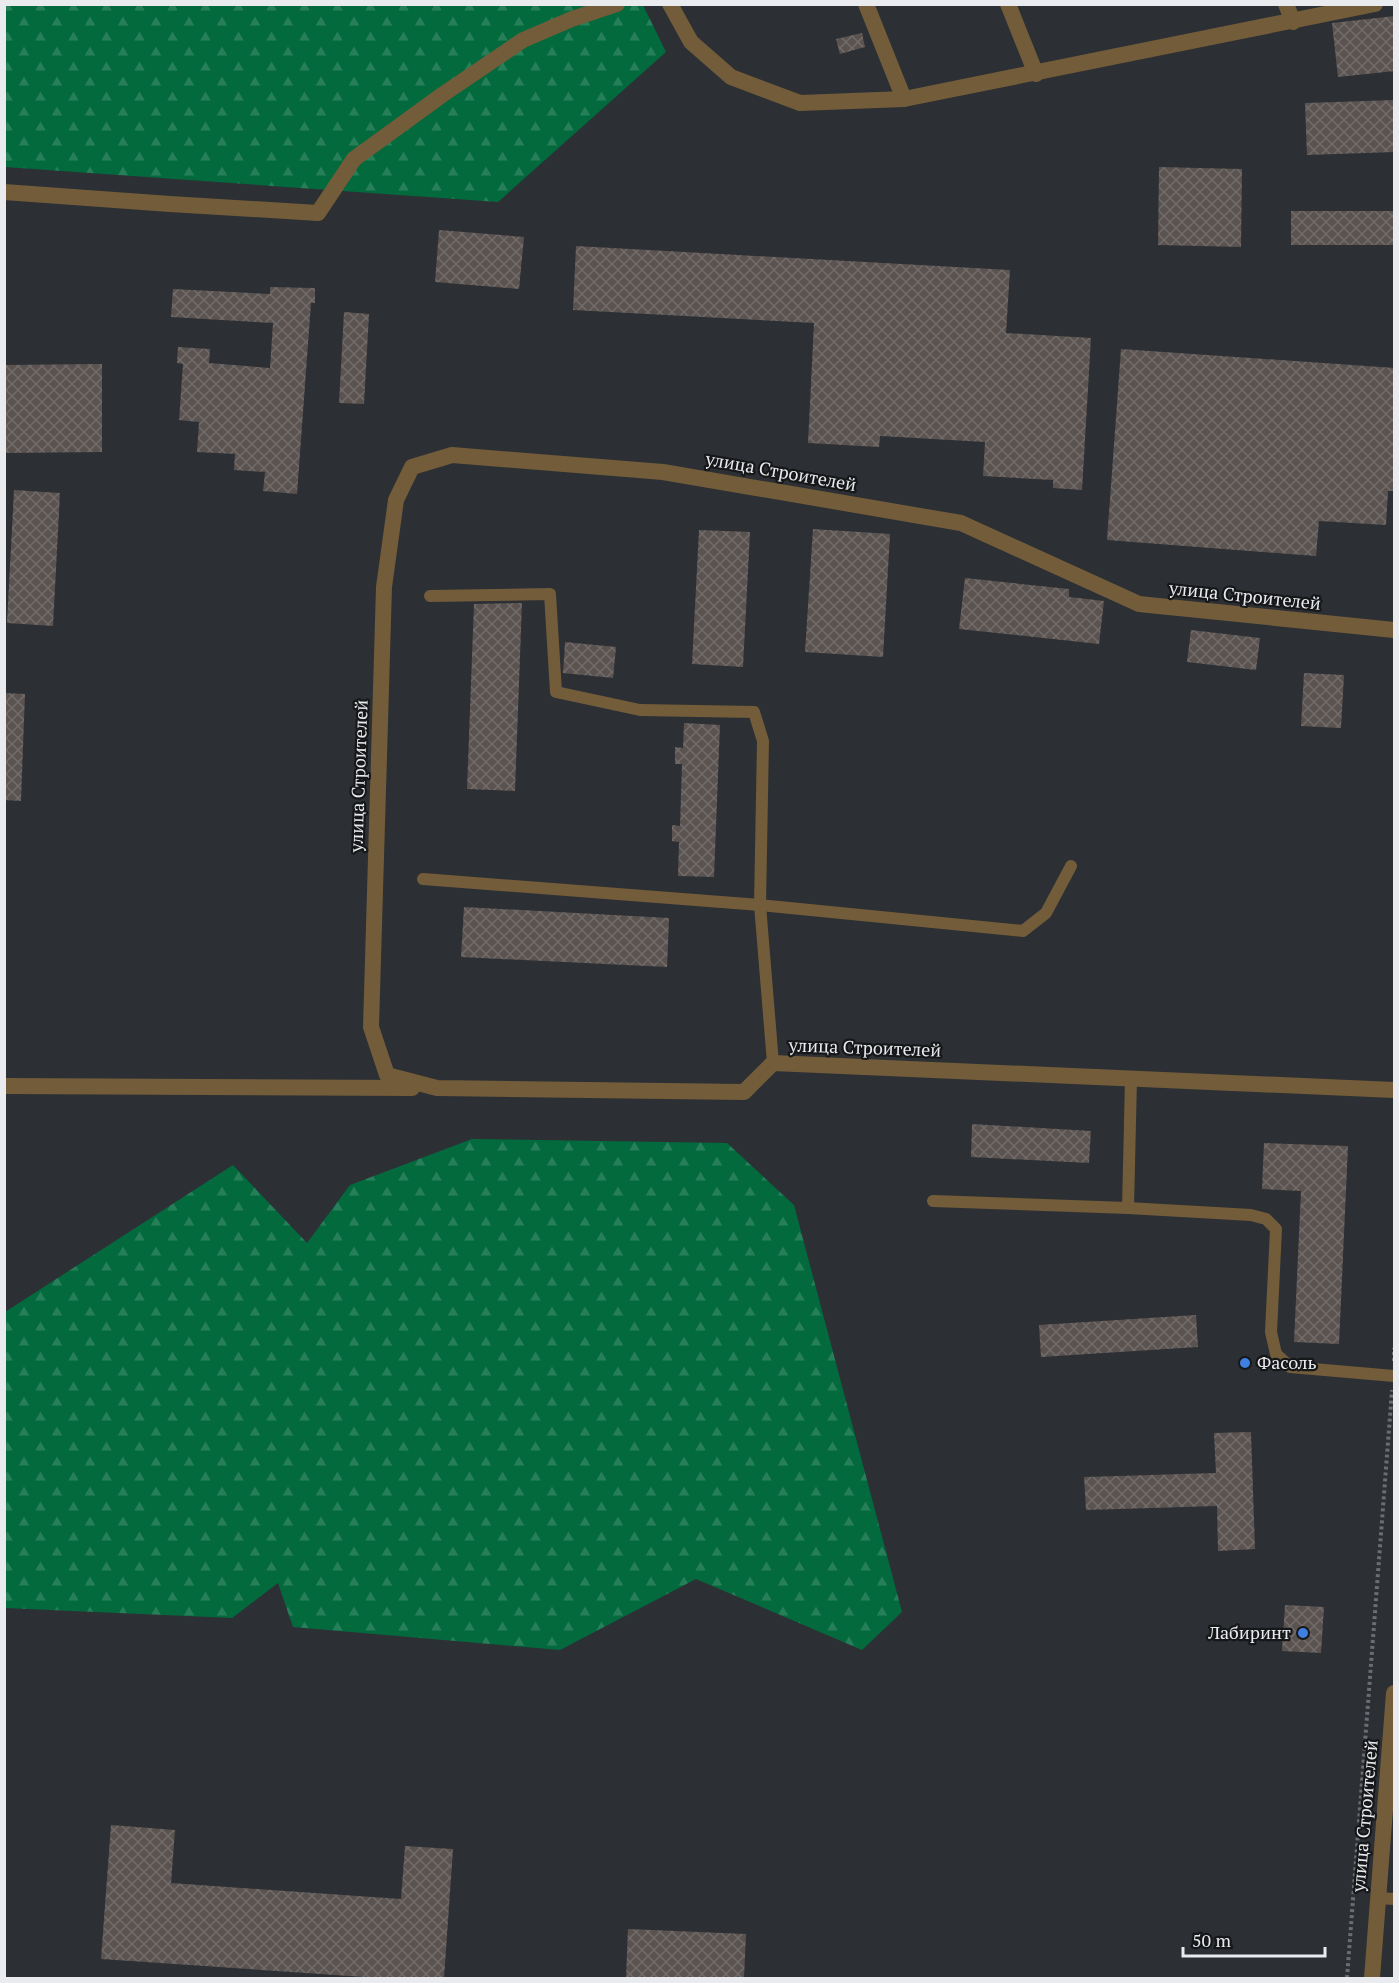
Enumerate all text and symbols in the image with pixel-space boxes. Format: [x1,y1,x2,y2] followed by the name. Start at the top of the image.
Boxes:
[703,446,858,496] street label: улица Строителей
[1167,575,1322,615] street label: улица Строителей
[343,699,373,854] street label: улица Строителей
[787,1032,942,1062] street label: улица Строителей
[1257,1350,1317,1374] place label: Фасоль
[1238,1356,1252,1370] marker: Фасоль
[1207,1620,1291,1644] place label: Лабиринт
[1296,1626,1310,1640] marker: Лабиринт
[1345,1739,1383,1894] street label: улица Строителей
[1183,1920,1326,1958] scale bar
[1192,1928,1232,1952] text: 50 m

